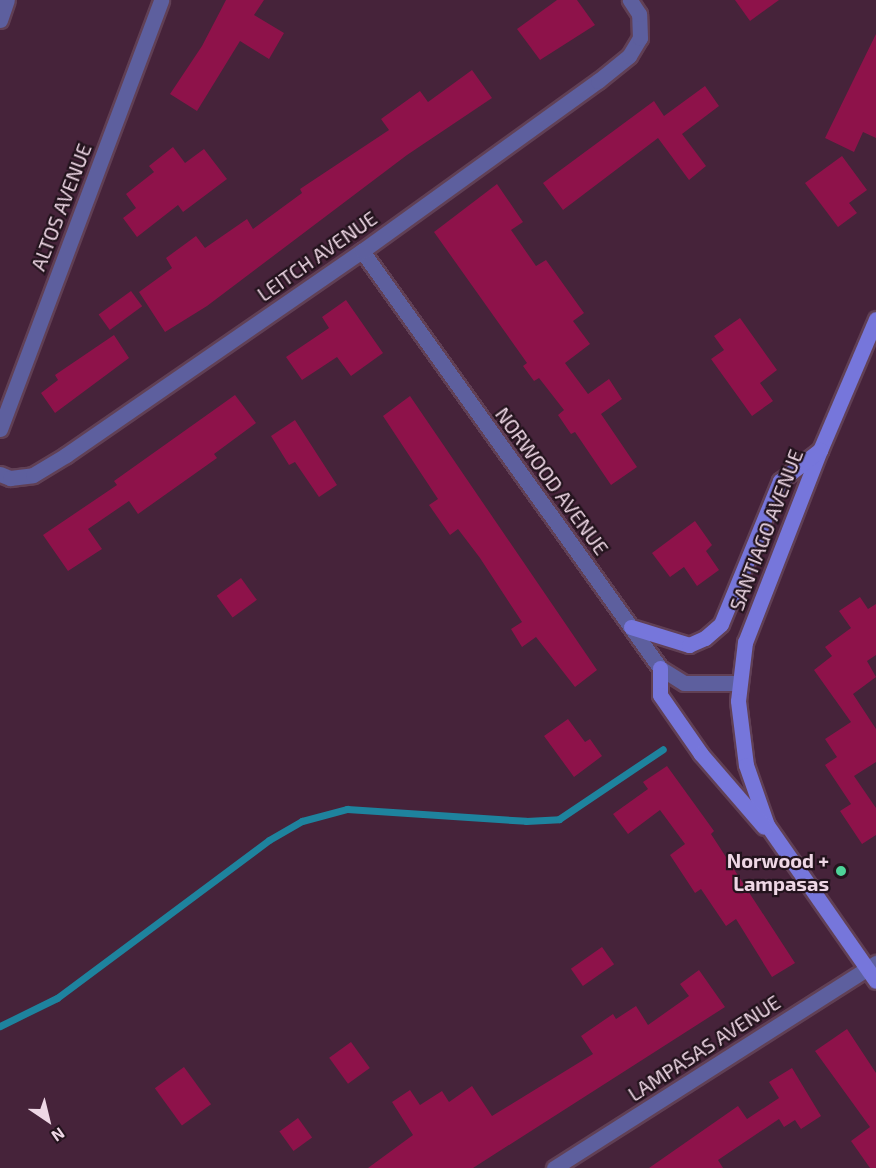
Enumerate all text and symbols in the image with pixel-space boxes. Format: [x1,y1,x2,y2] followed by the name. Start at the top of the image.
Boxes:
[26,140,96,274] street label: ALTOS AVENUE
[252,206,382,306] street label: LEITCH AVENUE
[490,402,614,560] street label: NORWOOD AVENUE
[724,446,808,614] street label: SANTIAGO AVENUE
[727,848,829,895] place label: Norwood + Lampasas
[834,864,848,878] marker: Norwood + Lampasas
[623,990,785,1106] street label: LAMPASAS AVENUE
[18,1090,78,1150] north arrow
[48,1124,69,1146] text: N

